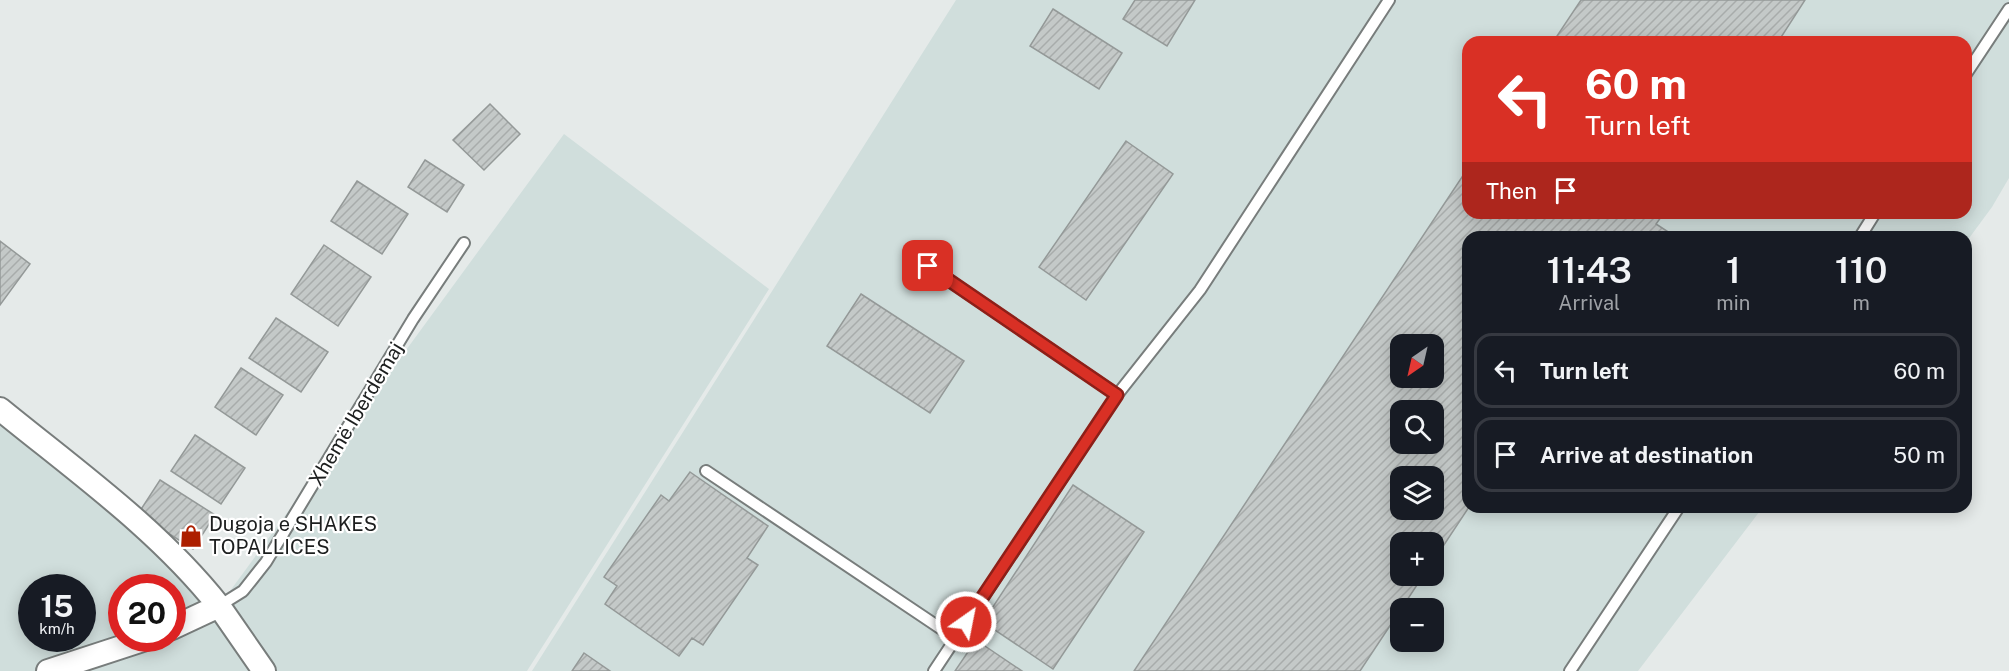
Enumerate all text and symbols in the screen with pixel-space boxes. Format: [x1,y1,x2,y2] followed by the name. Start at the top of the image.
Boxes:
[1585,59,1687,108] text: 60 m
[1486,60,1564,138] icon: left
[1585,109,1691,141] text: Turn left
[1549,174,1582,207] icon: arrive
[1486,178,1537,204] text: Then
[902,240,953,291] pin
[911,249,944,282] icon: arrive
[1546,249,1632,291] text: 11:43
[1726,249,1741,291] text: 1
[1835,249,1888,291] text: 110
[1558,291,1620,315] text: Arrival
[1716,291,1750,315] text: min
[1852,291,1870,315] text: m
[1390,334,1444,388] north arrow
[1390,334,1444,652] map controls
[304,338,408,490] street label: Xhemë Iberdemaj
[1489,354,1522,387] icon: left
[1540,358,1629,384] text: Turn left
[1894,358,1945,384] text: 60 m
[1390,400,1444,454] button: search
[1489,438,1522,471] icon: arrive
[1540,442,1753,468] text: Arrive at destination
[1893,442,1945,468] text: 50 m
[1390,466,1444,520] button: layers
[209,512,377,559] place label: Dugoja e SHAKES TOPALLICES
[178,523,204,549] shop icon: Dugoja e SHAKES TOPALLICES
[1390,532,1444,586] button: +
[108,574,186,652] speed limit sign: 20
[40,588,74,624] text: 15
[934,590,998,654] position arrow
[1390,598,1444,652] button: −
[39,620,75,637] text: km/h

